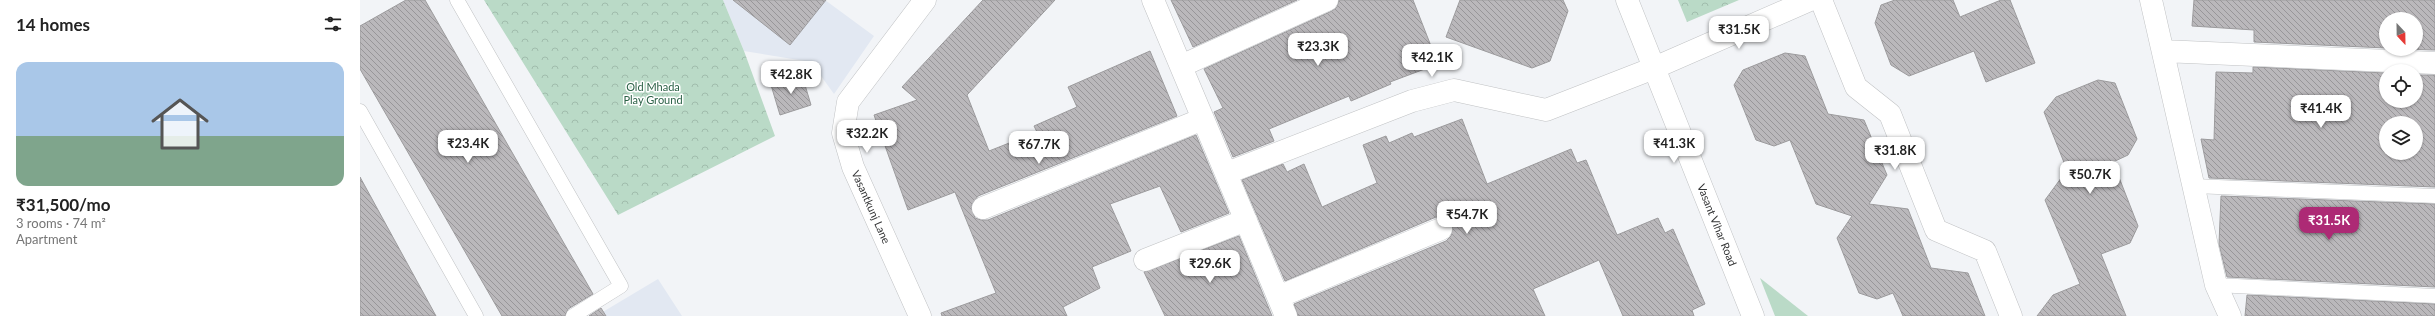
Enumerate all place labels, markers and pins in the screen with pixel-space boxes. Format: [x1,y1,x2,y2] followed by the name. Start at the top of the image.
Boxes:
[1706,16,1772,50] pin: ₹31.5K
[1285,33,1351,67] pin: ₹23.3K
[1399,44,1465,78] pin: ₹42.1K
[758,61,824,95] pin: ₹42.8K
[2288,95,2354,129] pin: ₹41.4K
[834,120,900,154] pin: ₹32.2K
[435,130,501,164] pin: ₹23.4K
[1641,130,1707,164] pin: ₹41.3K
[1006,131,1072,165] pin: ₹67.7K
[1862,137,1928,171] pin: ₹31.8K
[2057,161,2123,195] pin: ₹50.7K
[1434,201,1500,235] pin: ₹54.7K
[2296,207,2362,241] pin: ₹31.5K
[1177,250,1243,284] pin: ₹29.6K

